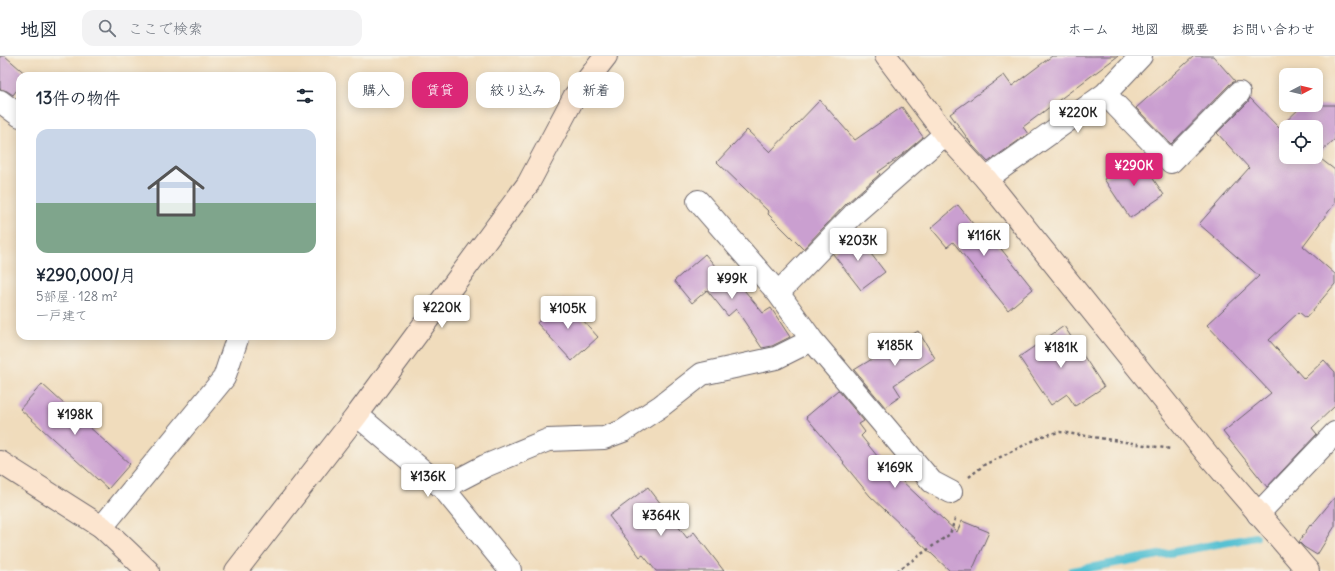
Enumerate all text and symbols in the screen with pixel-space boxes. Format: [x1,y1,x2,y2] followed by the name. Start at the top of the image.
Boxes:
[82,10,362,46] search box
[20,17,58,41] text: 地図
[96,17,118,39] icon: search
[128,19,203,38] text: ここで検索
[1068,20,1109,38] text: ホーム
[1131,20,1159,38] text: 地図
[1181,20,1209,38] text: 概要
[1231,20,1315,38] text: お問い合わせ
[1279,68,1323,112] north arrow
[1279,68,1323,164] map controls
[348,72,404,108] chip: 購入
[412,72,468,108] chip: 賃貸
[476,72,560,108] chip: 絞り込み
[568,72,624,108] chip: 新着
[294,85,316,107] icon: filters
[36,87,120,109] text: 13件の物件
[1050,100,1106,134] pin: ¥220K
[1059,104,1097,121] text: ¥220K
[1279,120,1323,164] button: locate
[1106,153,1162,187] pin: ¥290K
[140,155,212,227] icon: home
[1115,157,1153,174] text: ¥290K
[956,223,1012,257] pin: ¥116K
[967,227,1001,244] text: ¥116K
[830,228,886,262] pin: ¥203K
[839,232,877,249] text: ¥203K
[36,264,136,286] text: ¥290,000/月
[708,266,756,300] pin: ¥99K
[717,270,747,287] text: ¥99K
[36,288,118,305] text: 5部屋 · 128 m²
[414,295,470,329] pin: ¥220K
[540,296,596,330] pin: ¥105K
[423,299,461,316] text: ¥220K
[550,300,586,317] text: ¥105K
[36,307,88,324] text: 一戸建て
[867,333,923,367] pin: ¥185K
[1033,335,1089,369] pin: ¥181K
[877,337,913,354] text: ¥185K
[1044,339,1078,356] text: ¥181K
[47,402,103,436] pin: ¥198K
[57,406,93,423] text: ¥198K
[867,455,923,489] pin: ¥169K
[877,459,913,476] text: ¥169K
[400,464,456,498] pin: ¥136K
[410,468,446,485] text: ¥136K
[633,503,689,537] pin: ¥364K
[642,507,680,524] text: ¥364K

